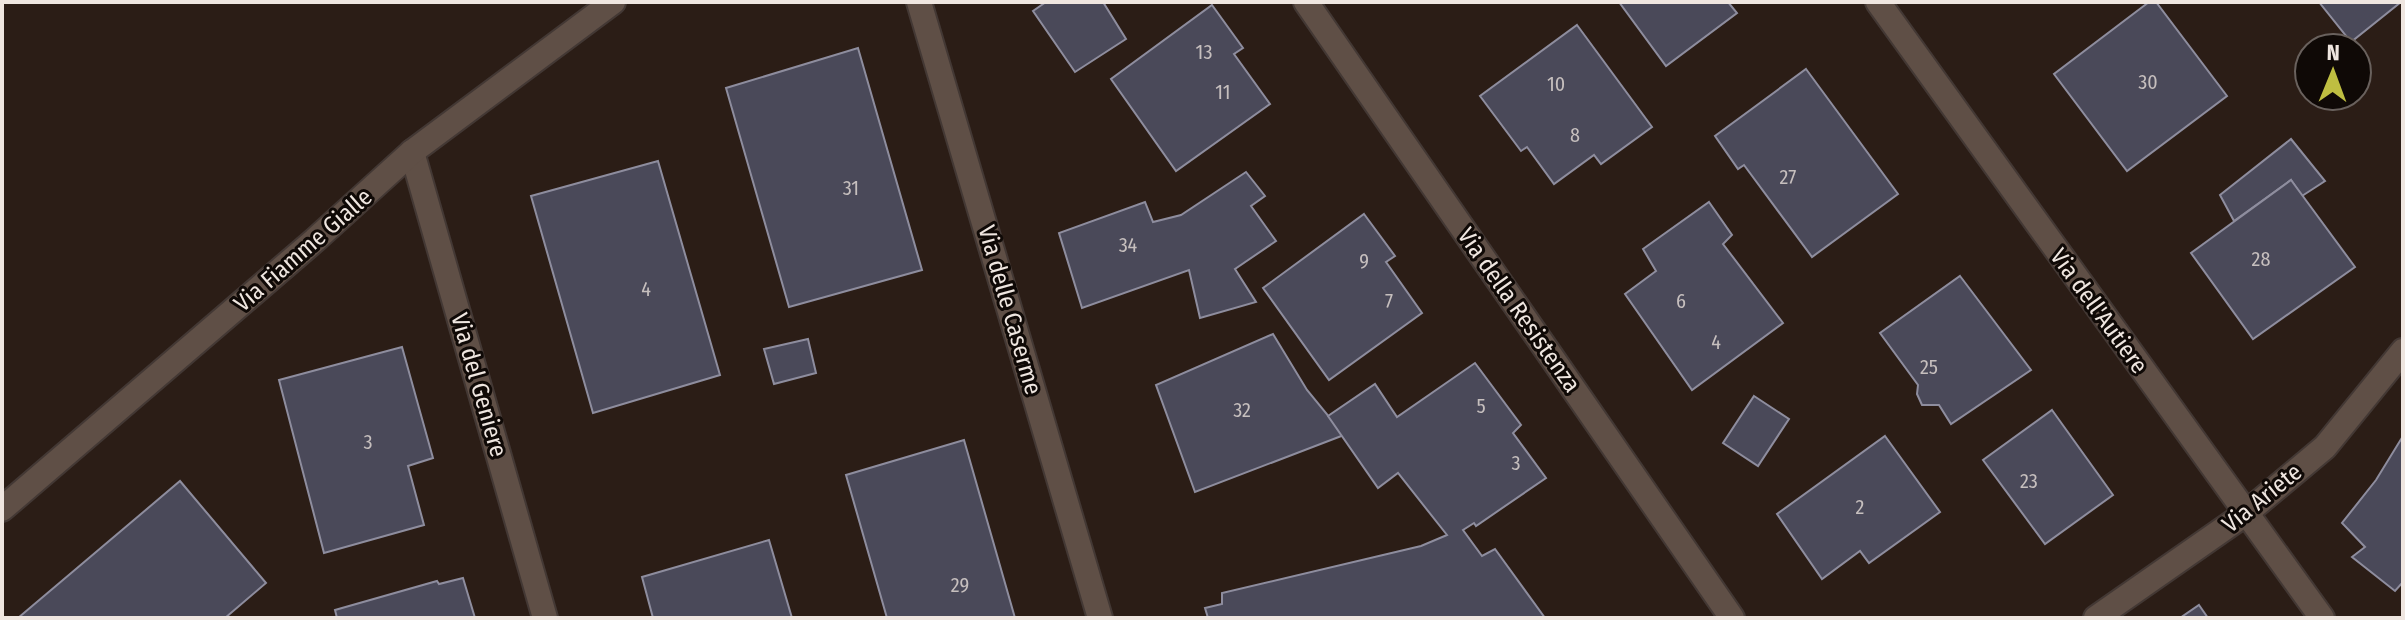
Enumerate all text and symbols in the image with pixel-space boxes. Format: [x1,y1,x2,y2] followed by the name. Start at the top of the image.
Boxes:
[2293,32,2373,112] north arrow
[2327,39,2340,66] text: N
[1196,40,1212,64] house number: 13
[2138,70,2158,94] house number: 30
[1547,72,1565,96] house number: 10
[1215,80,1231,104] house number: 11
[1570,123,1580,147] house number: 8
[1780,165,1796,189] house number: 27
[843,176,859,200] house number: 31
[228,183,378,317] street label: Via Fiamme Gialle
[972,222,1048,398] street label: Via delle Caserme
[1452,222,1586,398] street label: Via della Resistenza
[1119,233,1138,257] house number: 34
[2044,243,2154,379] street label: Via dell'Autiere
[2252,247,2270,271] house number: 28
[1359,249,1369,273] house number: 9
[641,277,651,301] house number: 4
[1385,289,1393,313] house number: 7
[1676,289,1686,313] house number: 6
[445,310,513,460] street label: Via del Geniere
[1711,330,1721,354] house number: 4
[1920,355,1938,379] house number: 25
[1476,394,1486,418] house number: 5
[1233,398,1251,422] house number: 32
[363,430,373,454] house number: 3
[1511,451,1521,475] house number: 3
[2217,458,2307,538] street label: Via Ariete
[2020,469,2038,493] house number: 23
[1856,495,1865,519] house number: 2
[951,573,969,597] house number: 29

